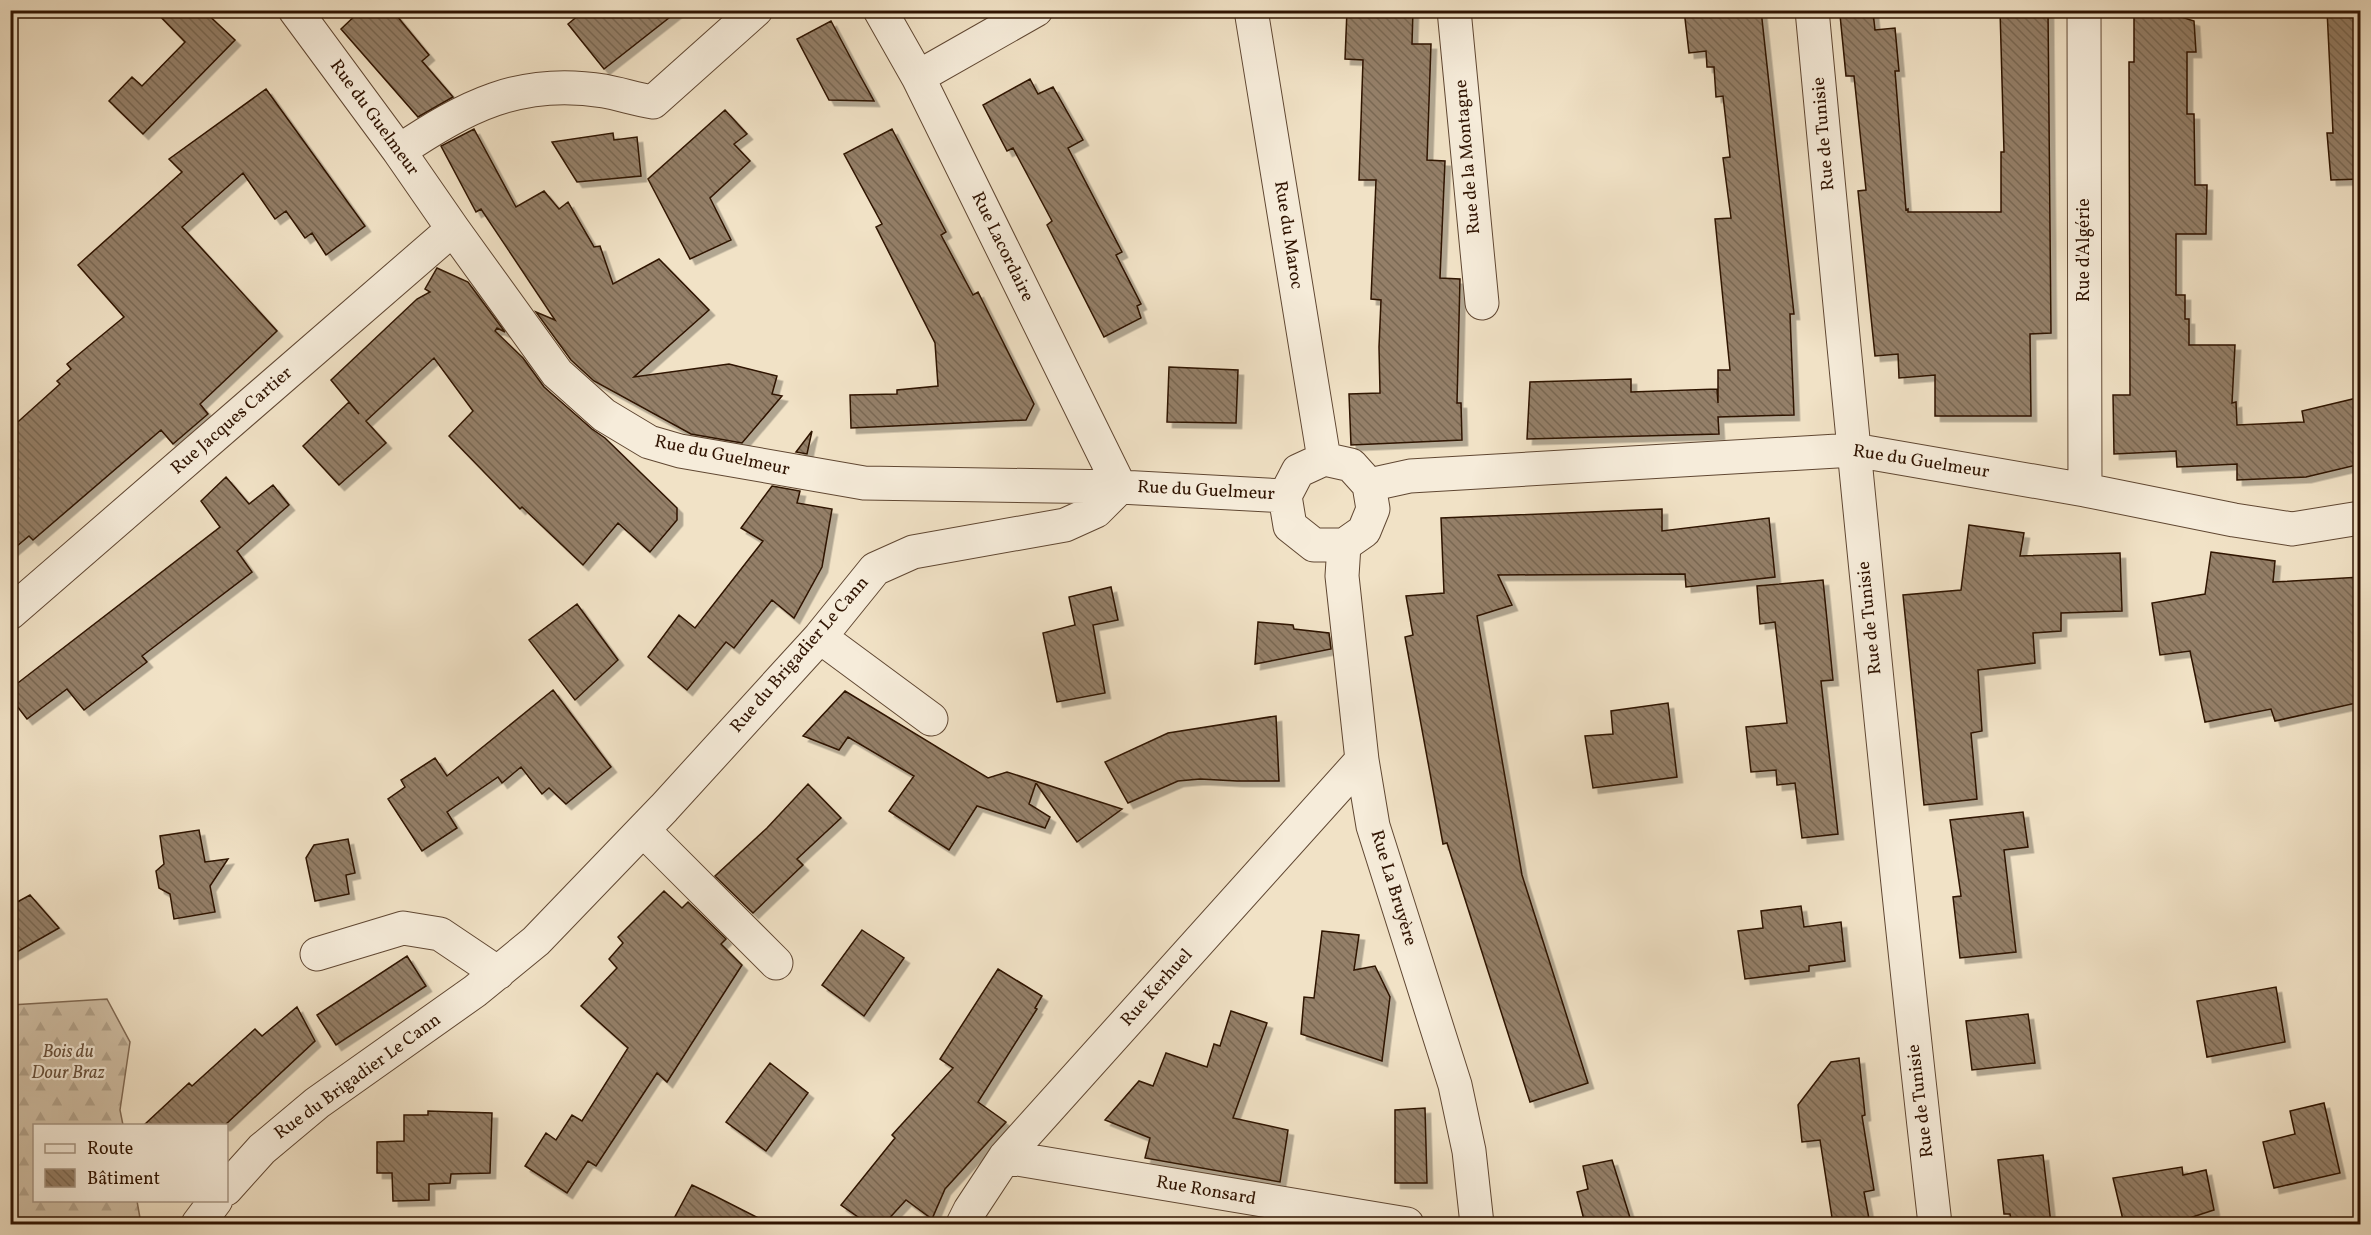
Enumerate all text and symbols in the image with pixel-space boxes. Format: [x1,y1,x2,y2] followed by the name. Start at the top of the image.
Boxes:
[323,55,425,181] street label: Rue du Guelmeur
[1807,76,1841,192] street label: Rue de Tunisie
[1449,79,1487,235] street label: Rue de la Montagne
[1267,179,1309,291] street label: Rue du Maroc
[965,188,1039,306] street label: Rue Lacordaire
[2072,198,2097,302] street label: Rue d'Algérie
[166,361,298,481] street label: Rue Jacques Cartier
[652,429,792,483] street label: Rue du Guelmeur
[1851,439,1991,485] street label: Rue du Guelmeur
[1136,475,1276,507] street label: Rue du Guelmeur
[1852,560,1888,676] street label: Rue de Tunisie
[725,571,875,739] street label: Rue du Brigadier Le Cann
[1364,827,1422,949] street label: Rue La Bruyère
[1115,944,1199,1032] street label: Rue Kerhuel
[270,1008,447,1146] street label: Rue du Brigadier Le Cann
[31,1040,105,1086] park label: Bois du Dour Braz
[1902,1043,1940,1159] street label: Rue de Tunisie
[33,1124,228,1202] legend
[87,1137,133,1162] text: Route
[87,1167,160,1192] text: Bâtiment
[1154,1170,1258,1212] street label: Rue Ronsard

